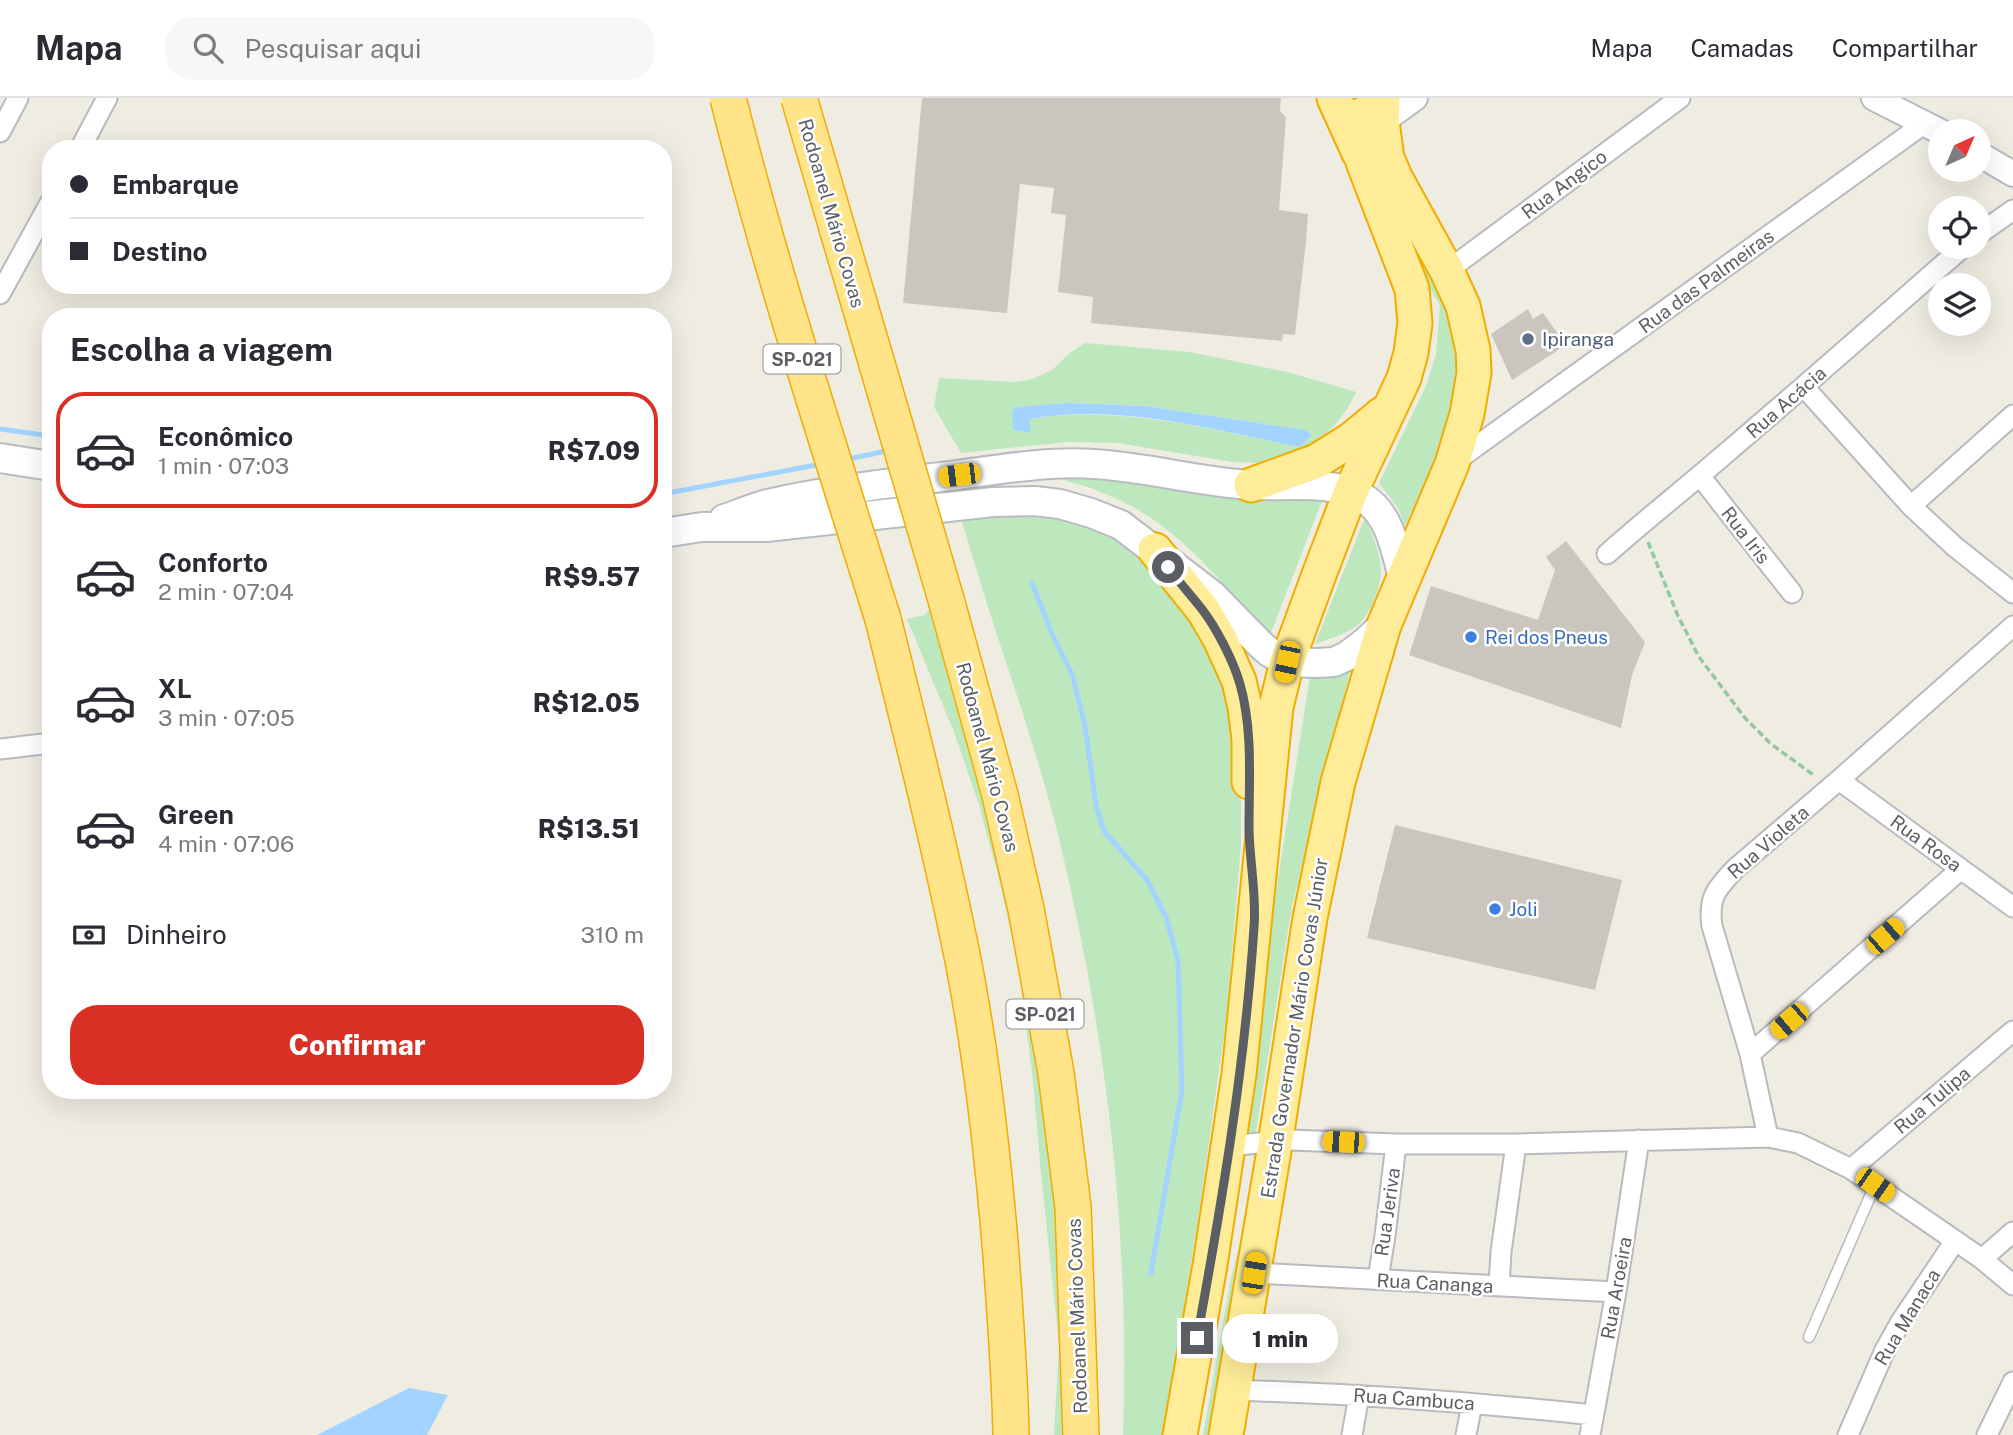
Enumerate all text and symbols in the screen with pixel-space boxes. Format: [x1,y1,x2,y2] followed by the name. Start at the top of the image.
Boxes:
[165,17,655,80] search box
[35,29,123,67] text: Mapa
[189,29,227,67] icon: search
[245,33,421,64] text: Pesquisar aqui
[1591,34,1652,62] text: Mapa
[1690,34,1794,62] text: Camadas
[1832,34,1978,62] text: Compartilhar
[794,116,870,310] street label: Rodoanel Mário Covas
[1928,119,1992,182] north arrow
[1928,119,1991,336] map controls
[1517,145,1611,223] street label: Rua Angico
[112,169,239,200] text: Embarque
[1928,196,1991,259] button: locate
[1634,225,1778,337] street label: Rua das Palmeiras
[112,236,208,267] text: Destino
[1928,273,1991,336] button: layers
[1542,328,1614,350] place label: Ipiranga
[70,331,333,368] text: Escolha a viagem
[1520,331,1536,347] marker: Ipiranga
[764,344,840,374] road number: SP-021
[1742,361,1830,443] street label: Rua Acácia
[74,419,137,482] icon: car
[158,421,293,452] text: Econômico
[548,435,640,466] text: R$7.09
[158,452,289,479] text: 1 min · 07:03
[937,462,982,488] car
[1717,502,1775,568] street label: Rua Iris
[74,545,137,608] icon: car
[158,547,268,578] text: Conforto
[1152,551,1184,583] route start
[544,561,640,592] text: R$9.57
[158,578,294,605] text: 2 min · 07:04
[1485,626,1608,648] place label: Rei dos Pneus
[1463,629,1479,645] marker: Rei dos Pneus
[1273,639,1302,685] car
[952,660,1024,854] street label: Rodoanel Mário Covas
[74,671,137,734] icon: car
[158,673,192,704] text: XL
[533,687,640,718] text: R$12.05
[158,704,295,731] text: 3 min · 07:05
[74,797,137,860] icon: car
[158,799,234,830] text: Green
[1723,801,1813,883] street label: Rua Violeta
[1886,810,1966,876] street label: Rua Rosa
[538,813,640,844] text: R$13.51
[158,830,294,857] text: 4 min · 07:06
[1256,856,1332,1200] street label: Estrada Governador Mário Covas Júnior
[1509,898,1538,920] place label: Joli
[1487,901,1503,917] marker: Joli
[1863,914,1908,958] car
[70,916,108,954] icon: cash
[126,919,227,950] text: Dinheiro
[581,921,644,948] text: 310 m
[1767,999,1812,1043] car
[1006,1000,1084,1029] road number: SP-021
[70,1005,644,1085] button: Confirmar
[1890,1062,1974,1138] street label: Rua Tulipa
[1322,1131,1365,1153] car
[1852,1164,1899,1206] car
[1370,1166,1404,1258] street label: Rua Jeriva
[1063,1218,1091,1414] street label: Rodoanel Mário Covas
[1596,1235,1636,1341] street label: Rua Aroeira
[1241,1251,1268,1295] car
[1870,1265,1944,1369] street label: Rua Manaca
[1376,1269,1494,1297] street label: Rua Cananga
[1222,1314,1337,1362] callout: 1 min
[1181,1322,1213,1354] route end
[1252,1325,1308,1352] text: 1 min
[1352,1384,1476,1414] street label: Rua Cambuca

